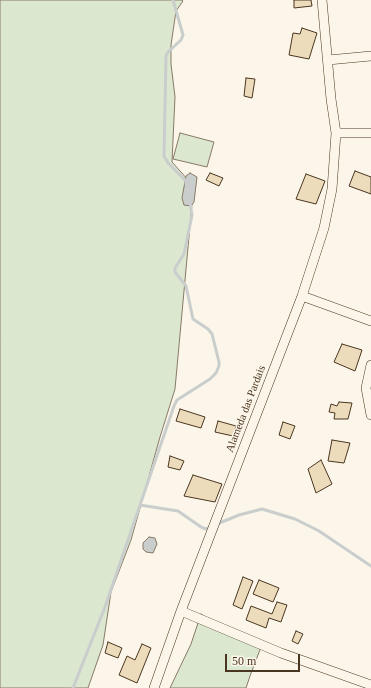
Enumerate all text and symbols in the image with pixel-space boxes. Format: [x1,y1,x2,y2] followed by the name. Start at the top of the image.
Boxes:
[223,364,269,454] street label: Alameda das Pardais
[227,646,302,672] scale bar
[232,654,256,668] text: 50 m

